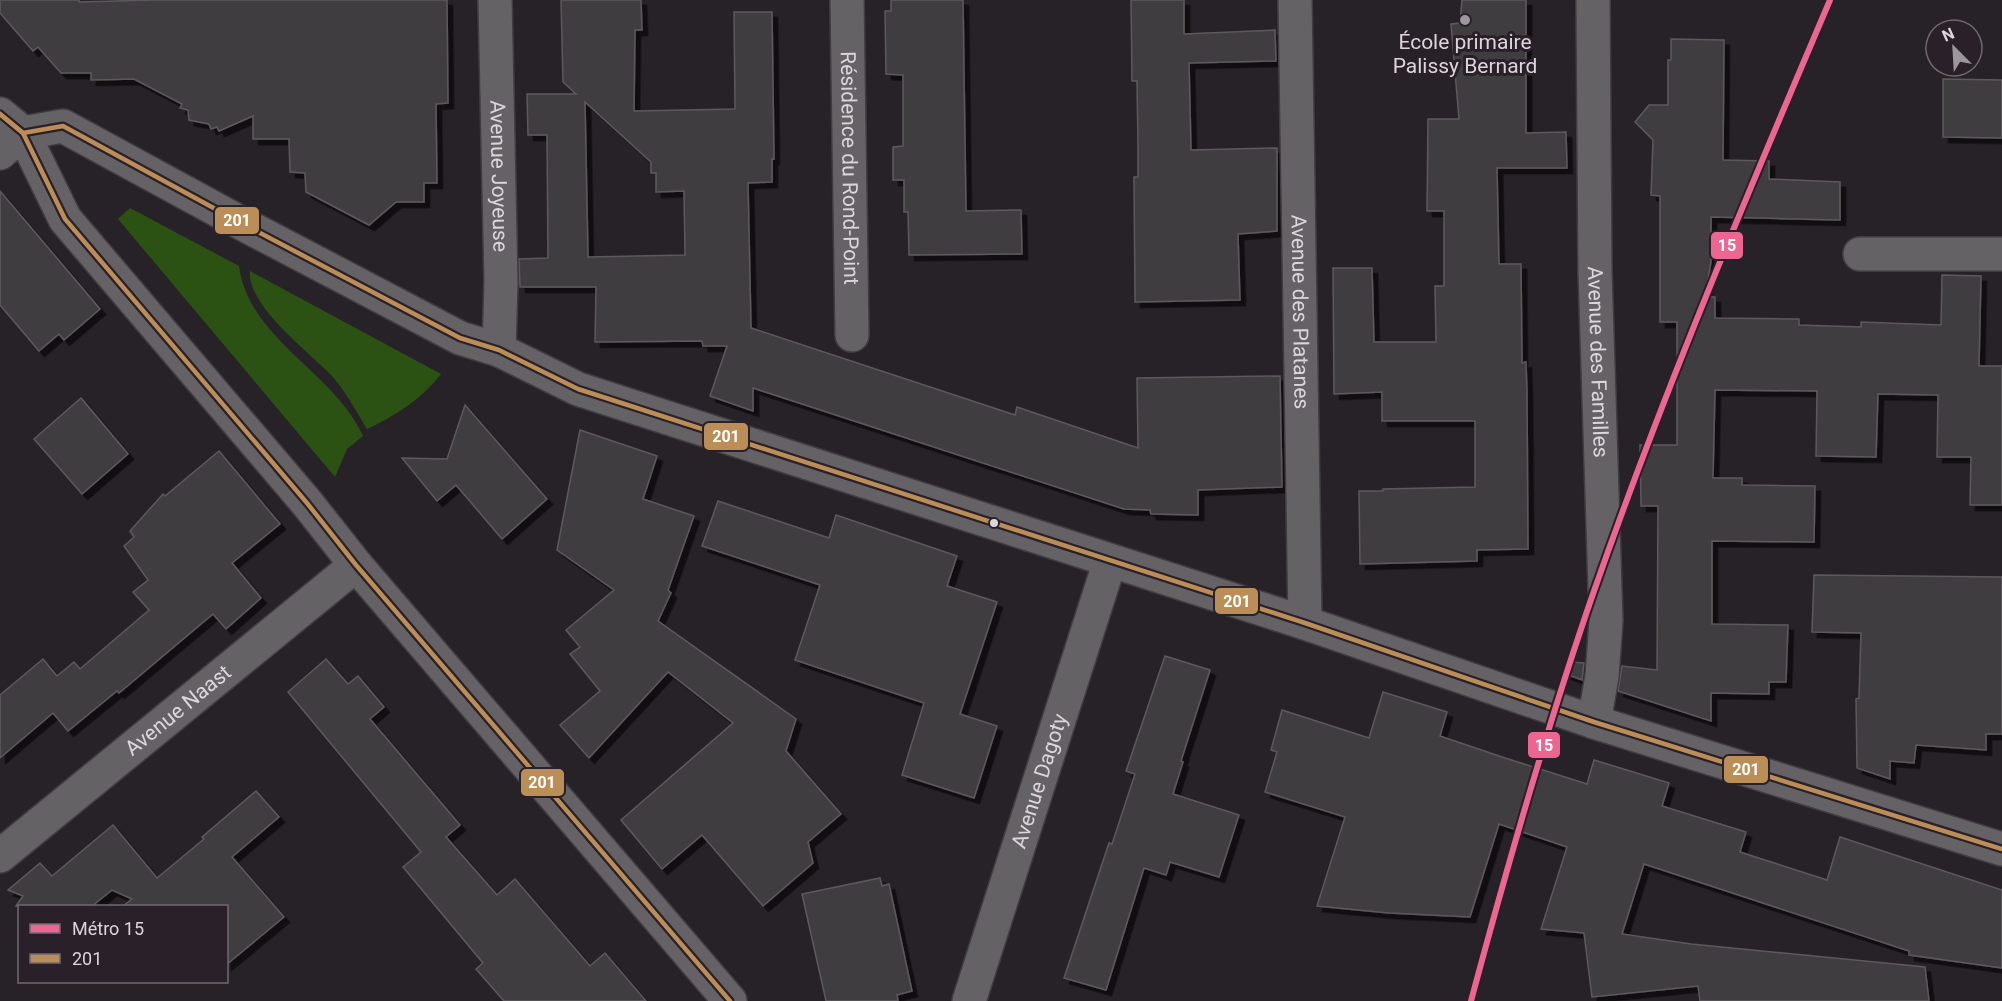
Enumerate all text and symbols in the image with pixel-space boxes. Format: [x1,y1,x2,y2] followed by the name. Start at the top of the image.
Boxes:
[1458,13,1472,27] marker: École primaire Palissy Bernard
[1924,18,1984,78] north arrow
[1939,24,1957,46] text: N
[1393,30,1537,78] place label: École primaire Palissy Bernard
[836,51,863,285] street label: Résidence du Rond-Point
[485,100,512,252] street label: Avenue Joyeuse
[214,206,260,235] line badge: 201
[223,211,251,230] text: 201
[1286,214,1314,409] street label: Avenue des Platanes
[1710,231,1744,260] line badge: 15
[1718,236,1736,255] text: 15
[1583,266,1613,458] street label: Avenue des Familles
[703,422,749,451] line badge: 201
[712,427,740,446] text: 201
[988,517,1000,529] unlabelled marker
[1214,587,1259,615] line badge: 201
[1223,592,1251,611] text: 201
[120,660,236,761] street label: Avenue Naast
[1007,711,1072,851] street label: Avenue Dagoty
[1527,731,1561,759] line badge: 15
[1535,736,1553,755] text: 15
[1723,755,1769,784] line badge: 201
[1732,760,1760,779] text: 201
[520,768,565,797] line badge: 201
[528,773,556,792] text: 201
[18,905,228,983] legend
[72,918,144,939] text: Métro 15
[72,948,102,969] text: 201

